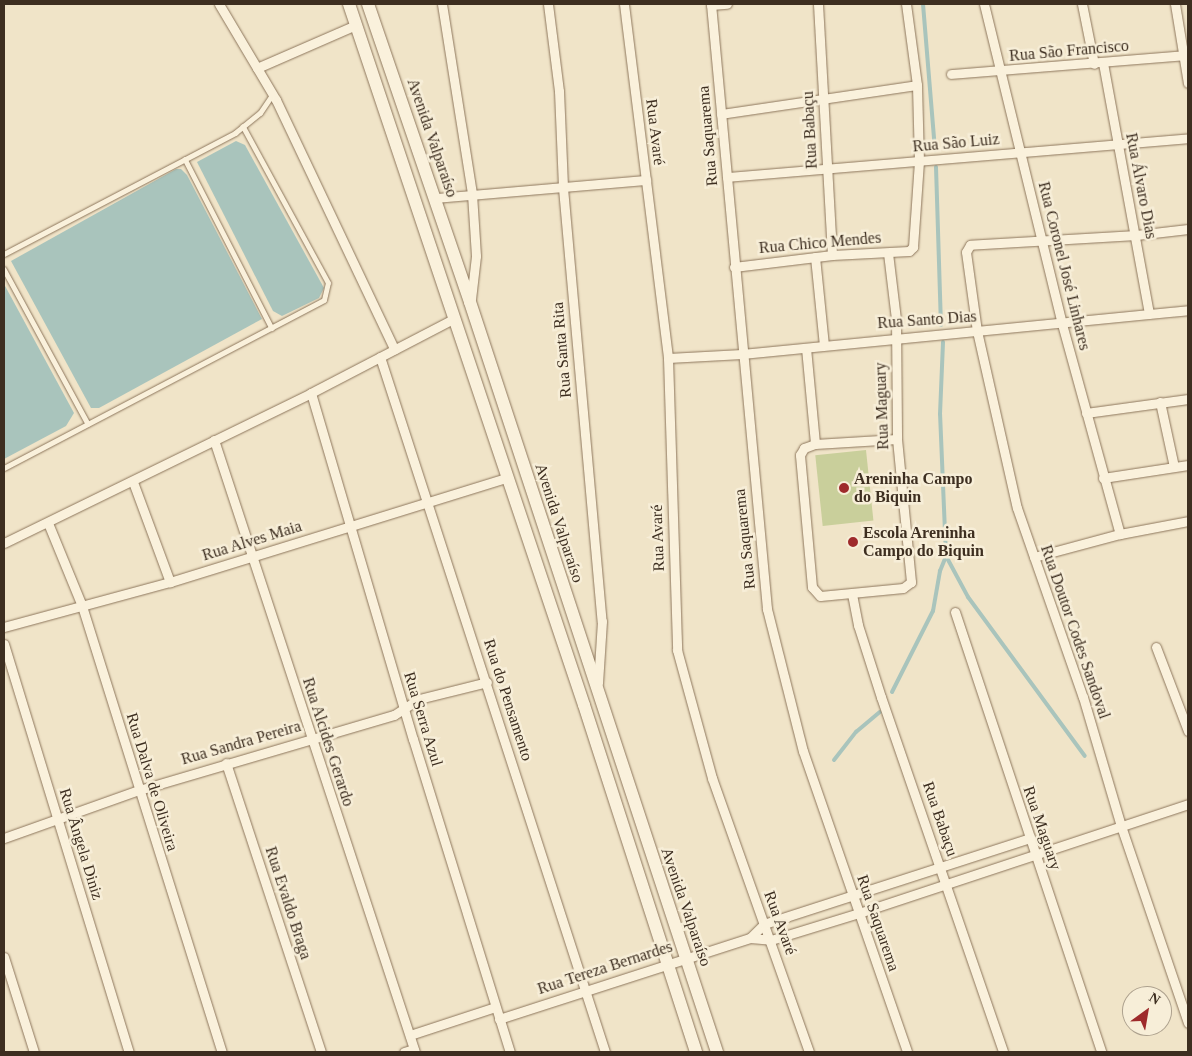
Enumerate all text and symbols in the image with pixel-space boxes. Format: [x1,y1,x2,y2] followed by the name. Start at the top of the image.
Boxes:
[1008,36,1130,66] street label: Rua São Francisco
[403,76,461,200] street label: Avenida Valparaíso
[694,85,722,187] street label: Rua Saquarema
[798,91,822,169] street label: Rua Babaçu
[641,97,669,167] street label: Rua Avaré
[912,130,1000,156] street label: Rua São Luiz
[1121,131,1161,241] street label: Rua Álvaro Dias
[1034,180,1094,352] street label: Rua Coronel José Linhares
[758,228,882,258] street label: Rua Chico Mendes
[548,301,576,399] street label: Rua Santa Rita
[877,307,977,333] street label: Rua Santo Dias
[871,362,893,450] street label: Rua Maguary
[531,461,587,585] street label: Avenida Valparaíso
[854,469,972,507] place label: Areninha Campo do Biquin
[838,482,850,494] marker: Areninha Campo do Biquin
[730,488,760,590] street label: Rua Saquarema
[647,504,669,572] street label: Rua Avaré
[199,517,305,565] street label: Rua Alves Maia
[863,523,984,561] place label: Escola Areninha Campo do Biquin
[847,536,859,548] marker: Escola Areninha Campo do Biquin
[1036,543,1114,721] street label: Rua Doutor Codes Sandoval
[479,637,537,763] street label: Rua do Pensamento
[399,669,447,769] street label: Rua Serra Azul
[298,675,358,809] street label: Rua Alcides Gerardo
[122,711,182,853] street label: Rua Dalva de Oliveira
[179,717,303,769] street label: Rua Sandra Pereira
[918,779,962,859] street label: Rua Babaçu
[1019,783,1065,873] street label: Rua Maguary
[55,786,107,902] street label: Rua Ângela Diniz
[261,844,315,962] street label: Rua Evaldo Braga
[657,845,715,969] street label: Avenida Valparaíso
[853,872,903,974] street label: Rua Saquarema
[759,888,801,958] street label: Rua Avaré
[535,937,675,999] street label: Rua Tereza Bernardes
[1122,986,1172,1036] north arrow
[1146,990,1163,1008] text: N

